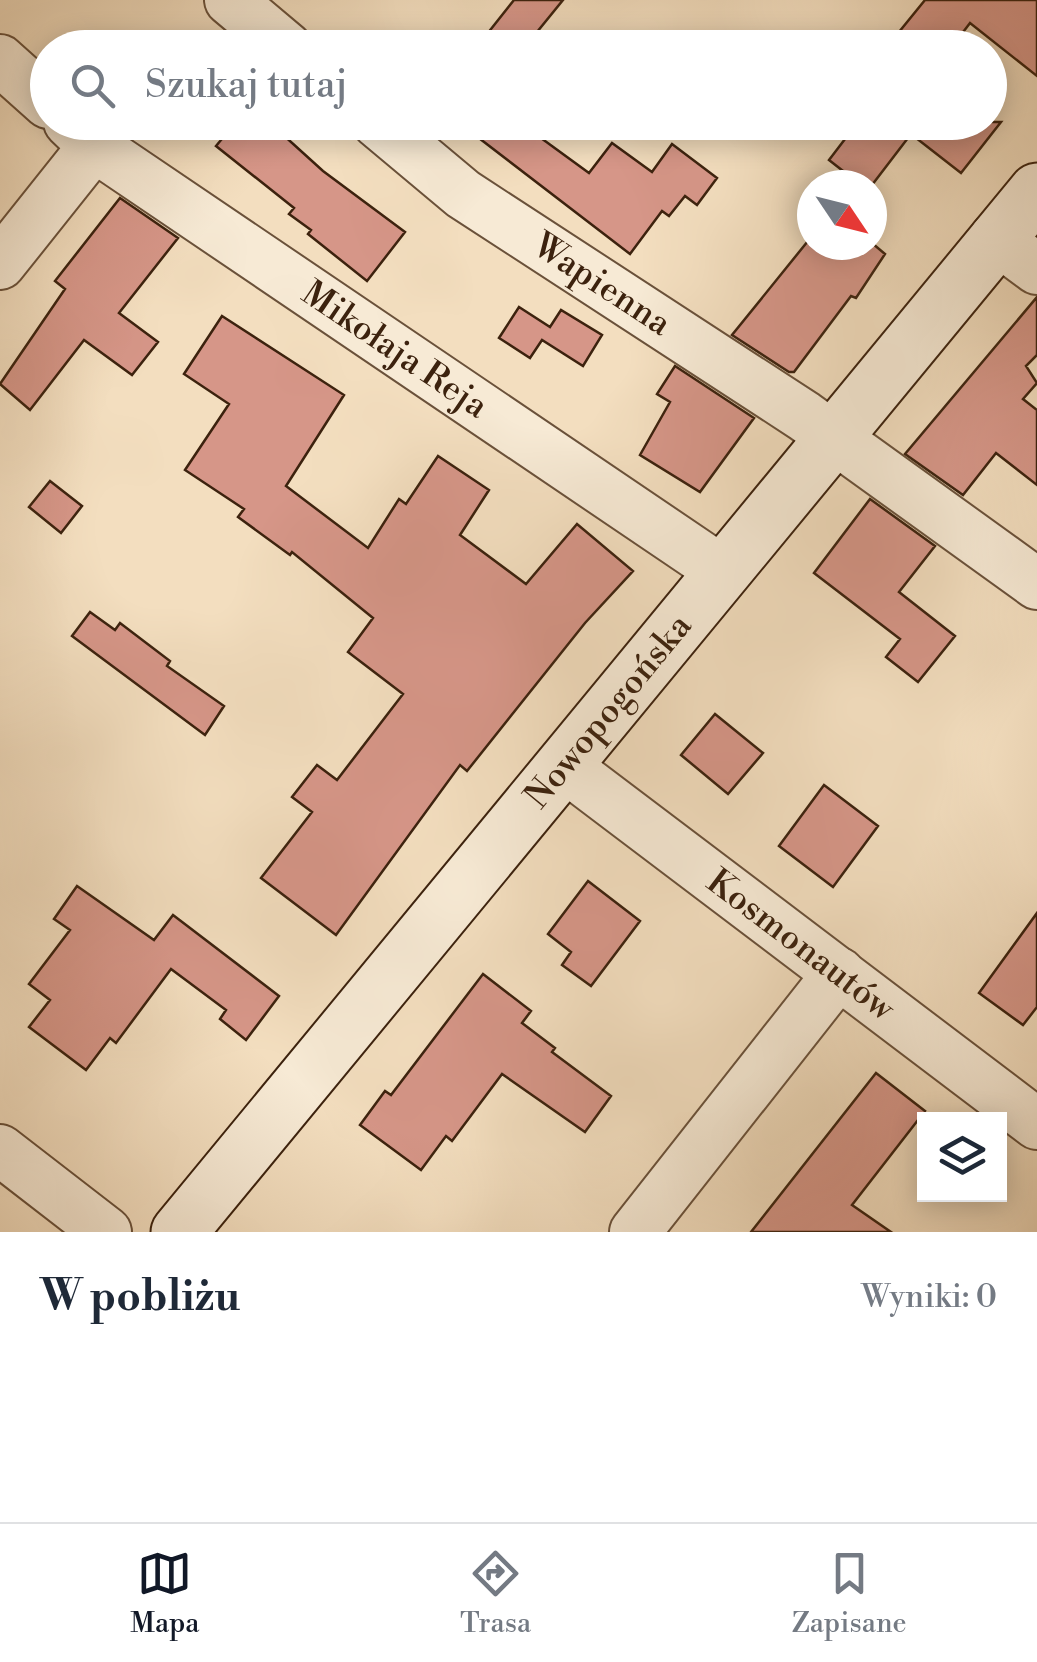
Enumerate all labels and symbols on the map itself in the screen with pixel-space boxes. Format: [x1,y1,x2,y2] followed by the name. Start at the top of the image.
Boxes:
[797,170,887,260] north arrow
[524,223,679,345] street label: Wapienna
[294,272,496,428] street label: Mikołaja Reja
[516,605,701,817] street label: Nowopogońska
[698,860,904,1030] street label: Kosmonautów

